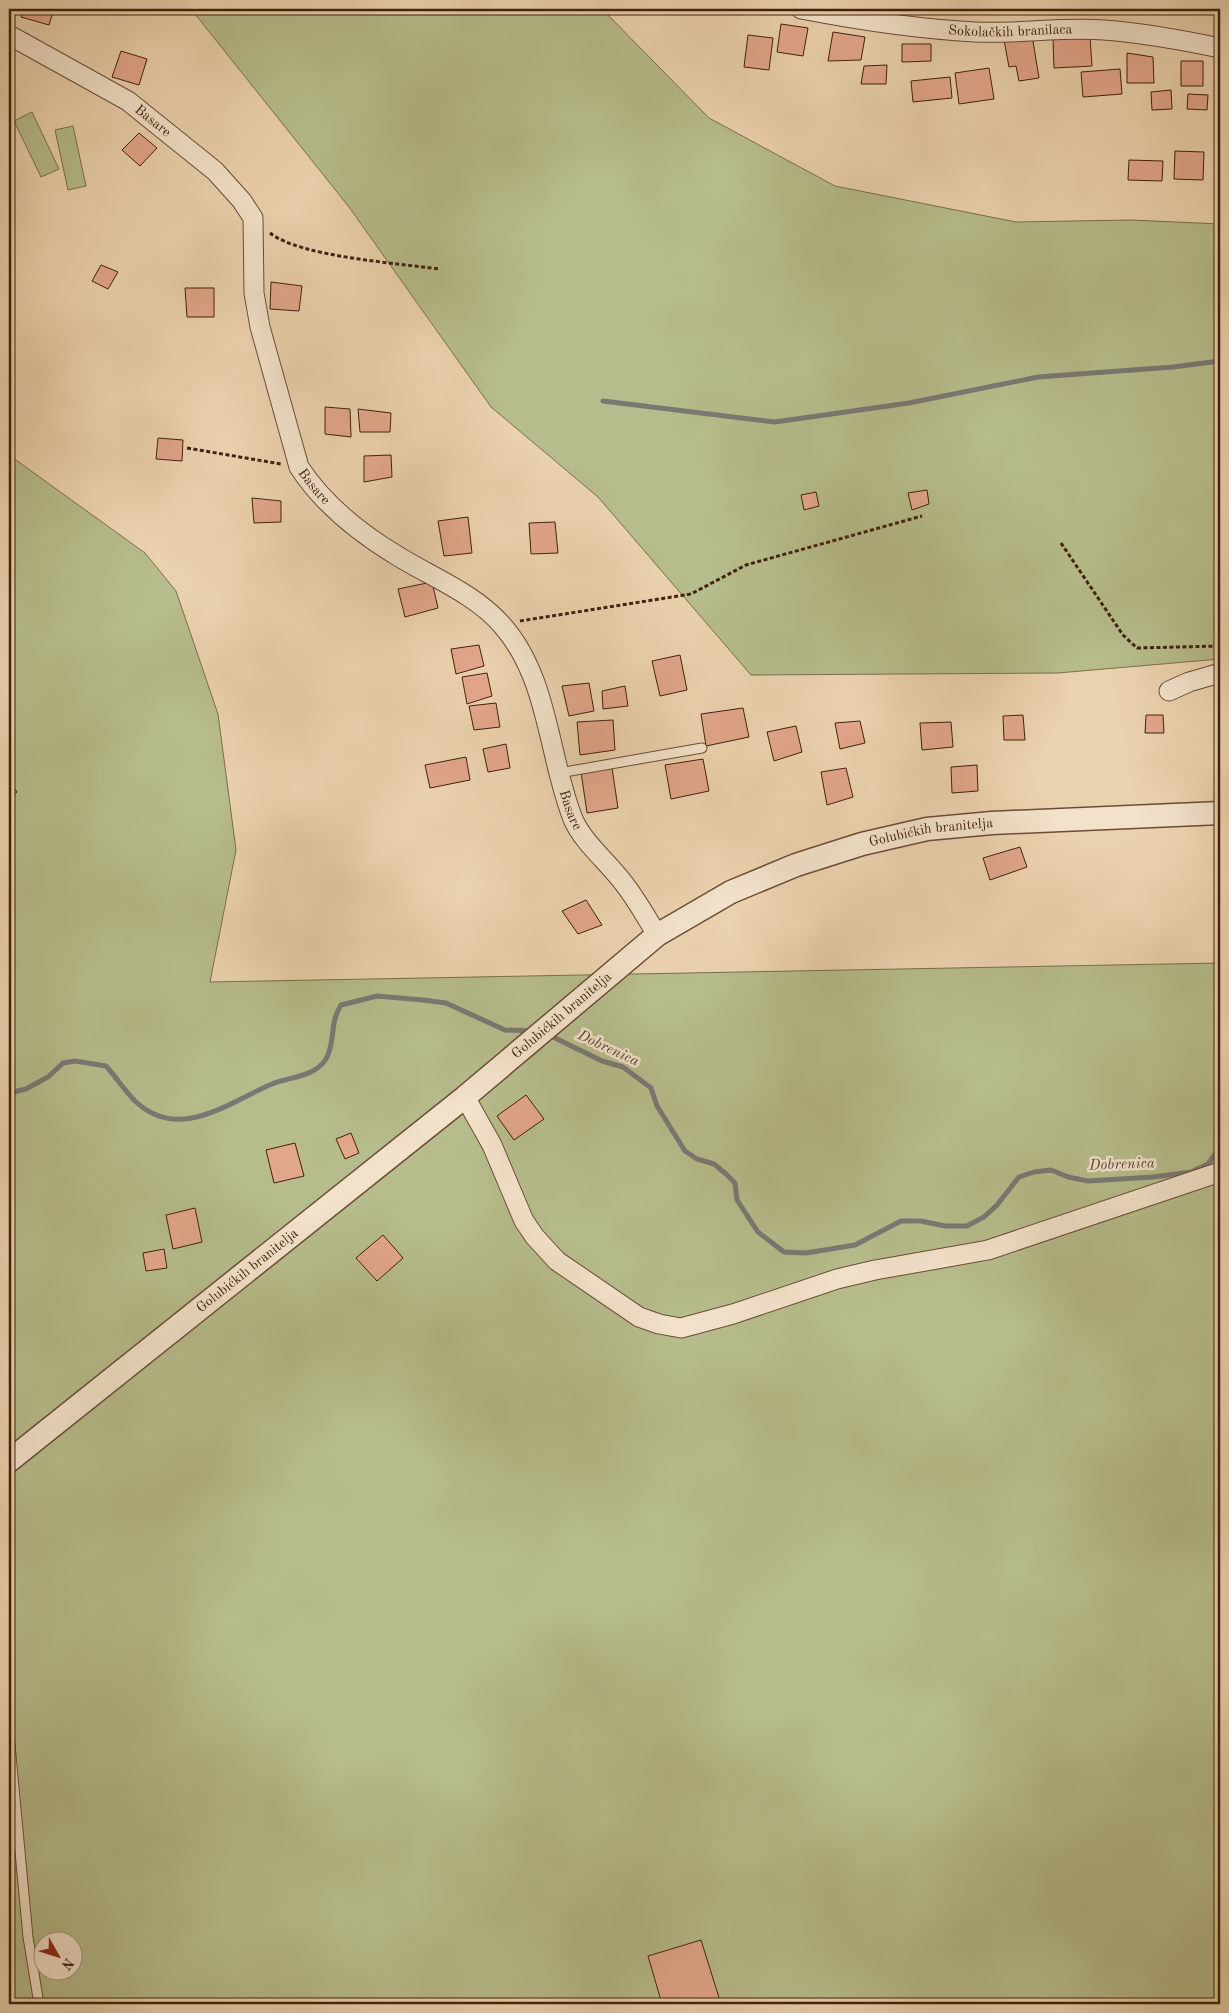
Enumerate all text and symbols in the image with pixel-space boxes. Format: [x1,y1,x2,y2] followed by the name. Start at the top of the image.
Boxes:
[948,22,1073,39] street label: Sokolačkih branilaca
[132,102,174,140] street label: Basare
[295,466,333,507] street label: Basare
[557,788,584,833] street label: Basare
[867,816,994,849] street label: Golubićkih branitelja
[509,969,614,1061] street label: Golubićkih branitelja
[574,1028,641,1070] water label: Dobrenica
[1088,1156,1155,1174] water label: Dobrenica
[194,1226,301,1315] street label: Golubićkih branitelja
[32,1930,82,1980] north arrow
[58,1955,76,1972] text: N

